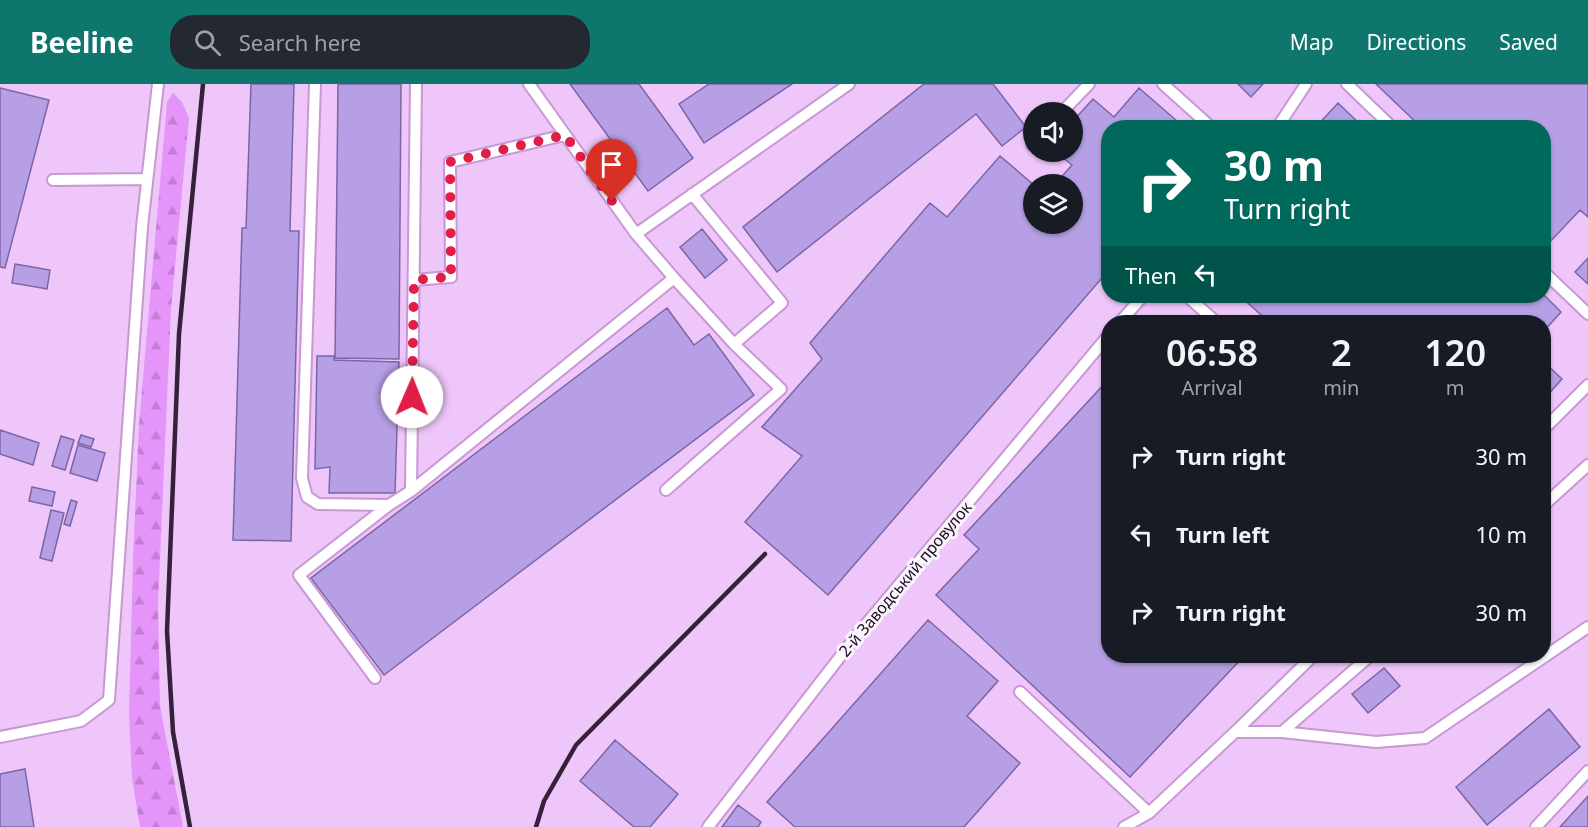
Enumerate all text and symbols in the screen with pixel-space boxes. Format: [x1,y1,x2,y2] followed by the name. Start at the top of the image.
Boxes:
[170,15,590,69] search box
[30,23,134,61] text: Beeline
[191,26,224,59] icon: search
[239,27,361,57] text: Search here
[1290,28,1334,56] text: Map
[1367,28,1466,56] text: Directions
[1499,28,1558,56] text: Saved
[1023,102,1083,234] map controls
[1023,102,1083,162] button: sound
[1224,136,1324,193] text: 30 m
[586,139,637,201] pin
[1125,144,1203,222] icon: right
[595,148,628,181] icon: arrive
[1023,174,1083,234] button: layers
[1224,190,1350,227] text: Turn right
[1189,258,1222,291] icon: left
[1125,260,1177,290] text: Then
[1166,328,1258,377] text: 06:58
[1331,328,1352,377] text: 2
[1424,328,1486,377] text: 120
[380,365,444,429] position arrow
[1182,374,1243,401] text: Arrival
[1323,374,1359,401] text: min
[1446,374,1465,401] text: m
[1125,440,1158,473] icon: right
[1176,441,1286,471] text: Turn right
[1476,441,1527,471] text: 30 m
[833,496,977,661] street label: 2-й Заводський провулок
[1125,518,1158,551] icon: left
[1176,519,1270,549] text: Turn left
[1476,519,1527,549] text: 10 m
[1125,596,1158,629] icon: right
[1176,597,1286,627] text: Turn right
[1476,597,1527,627] text: 30 m

